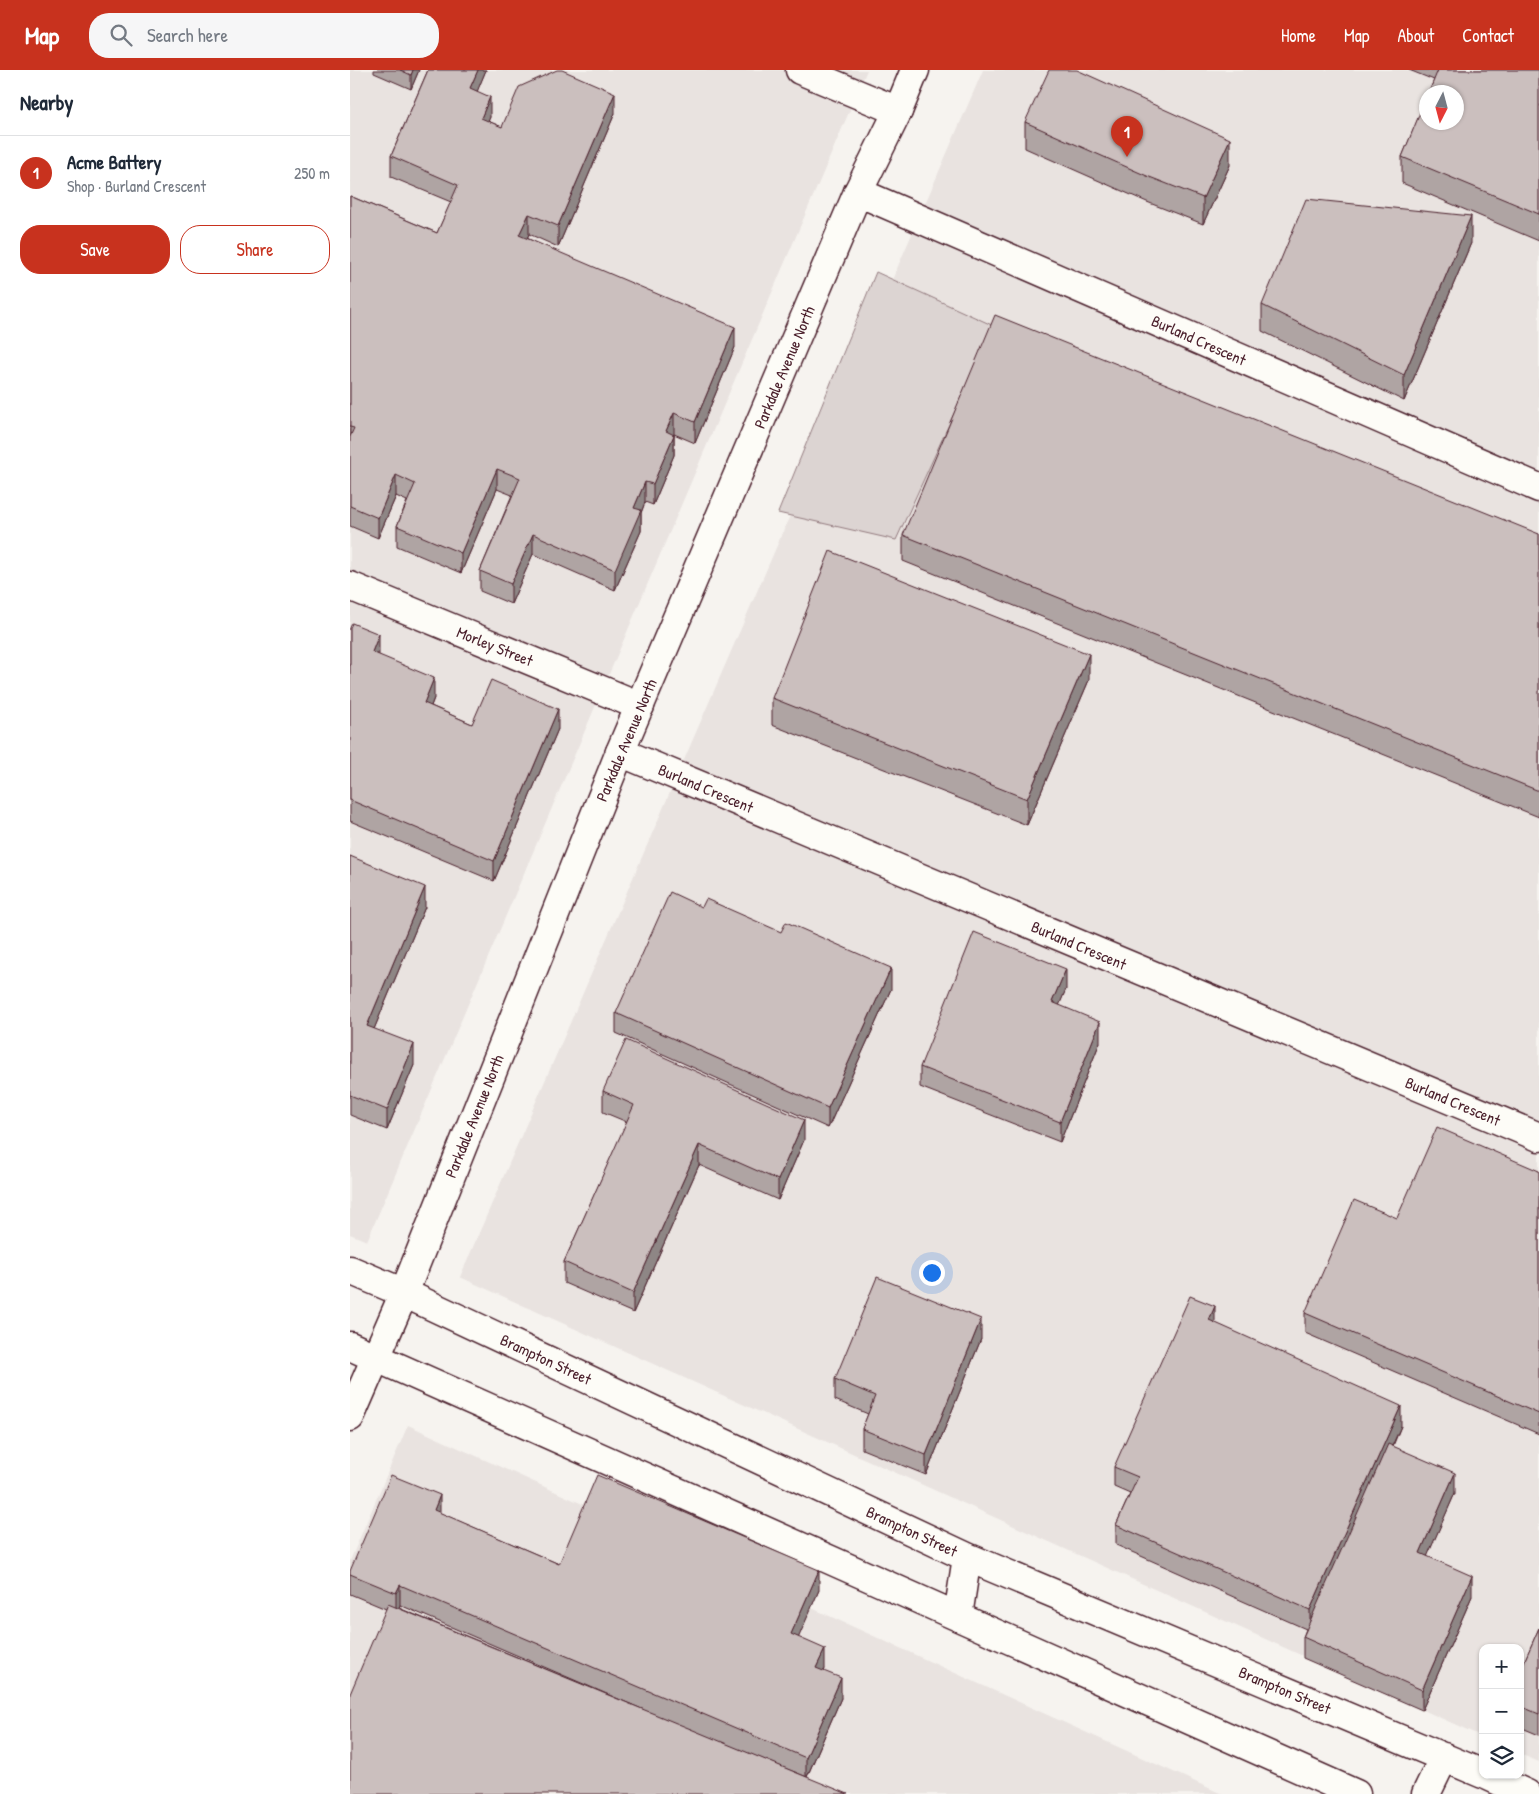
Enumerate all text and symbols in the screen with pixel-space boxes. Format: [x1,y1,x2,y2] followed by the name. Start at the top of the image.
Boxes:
[89,13,439,58] search box
[25,19,59,51] text: Map
[107,21,135,49] icon: search
[147,22,228,48] text: Search here
[1281,23,1316,48] text: Home
[1344,23,1369,48] text: Map
[1397,23,1434,48] text: About
[1462,23,1514,48] text: Contact
[1419,85,1464,130] north arrow
[20,88,73,117] text: Nearby
[1111,116,1143,157] pin: 1
[67,149,162,175] text: Acme Battery
[33,162,39,184] text: 1
[294,162,330,184] text: 250 m
[67,175,206,197] text: Shop · Burland Crescent
[20,225,170,274] button: Save
[180,225,330,274] button: Share
[748,302,820,432] street label: Parkdale Avenue North
[1148,309,1250,371] street label: Burland Crescent
[454,621,537,671] street label: Morley Street
[590,675,662,805] street label: Parkdale Avenue North
[655,758,757,818] street label: Burland Crescent
[1028,915,1130,975] street label: Burland Crescent
[439,1051,509,1181] street label: Parkdale Avenue North
[1402,1071,1504,1131] street label: Burland Crescent
[919,1260,945,1286] your location
[497,1328,596,1390] street label: Brampton Street
[863,1500,962,1562] street label: Brampton Street
[1479,1644,1524,1779] map controls
[1479,1644,1524,1689] button: +
[1235,1661,1335,1720] street label: Brampton Street
[1479,1689,1524,1734] button: −
[1479,1734,1524,1779] button: layers

